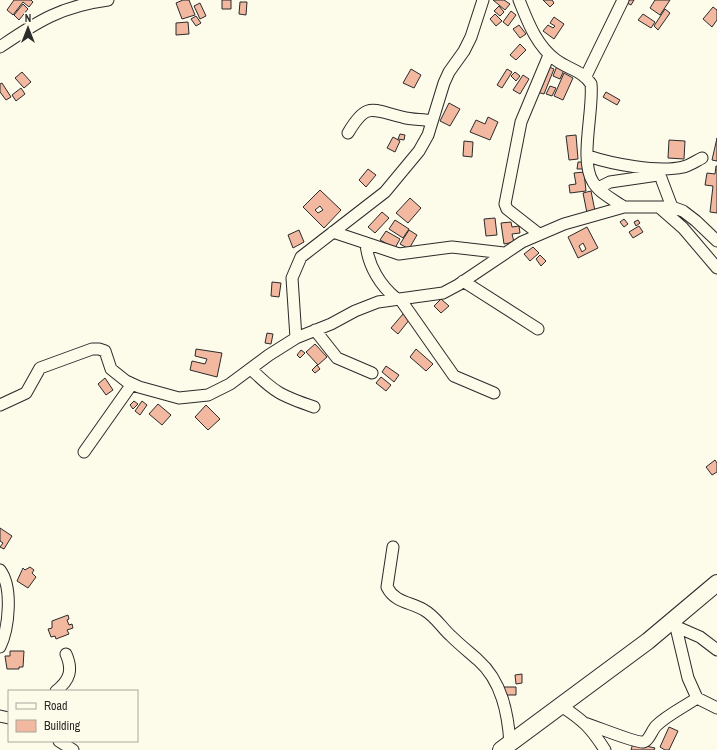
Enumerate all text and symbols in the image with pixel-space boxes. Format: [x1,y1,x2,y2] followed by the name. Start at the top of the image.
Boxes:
[8,8,48,48] north arrow
[25,11,31,25] text: N
[8,690,138,742] legend
[44,698,68,714] text: Road
[44,718,81,734] text: Building

